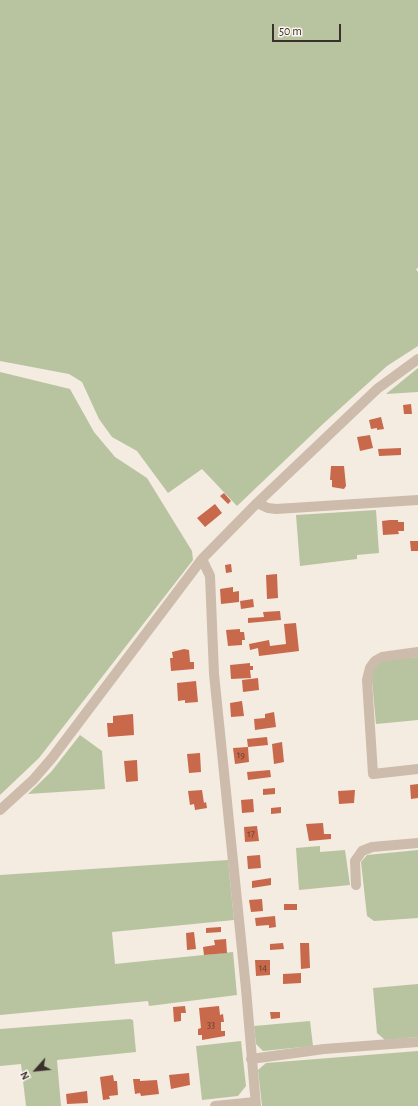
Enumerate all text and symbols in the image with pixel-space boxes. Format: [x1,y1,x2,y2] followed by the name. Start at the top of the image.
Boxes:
[274,16,343,42] scale bar
[279,25,302,37] text: 50 m
[237,749,245,761] house number: 19
[247,828,255,840] house number: 17
[259,962,267,974] house number: 14
[207,1019,215,1031] house number: 33
[16,1050,56,1090] north arrow
[18,1070,32,1082] text: N

